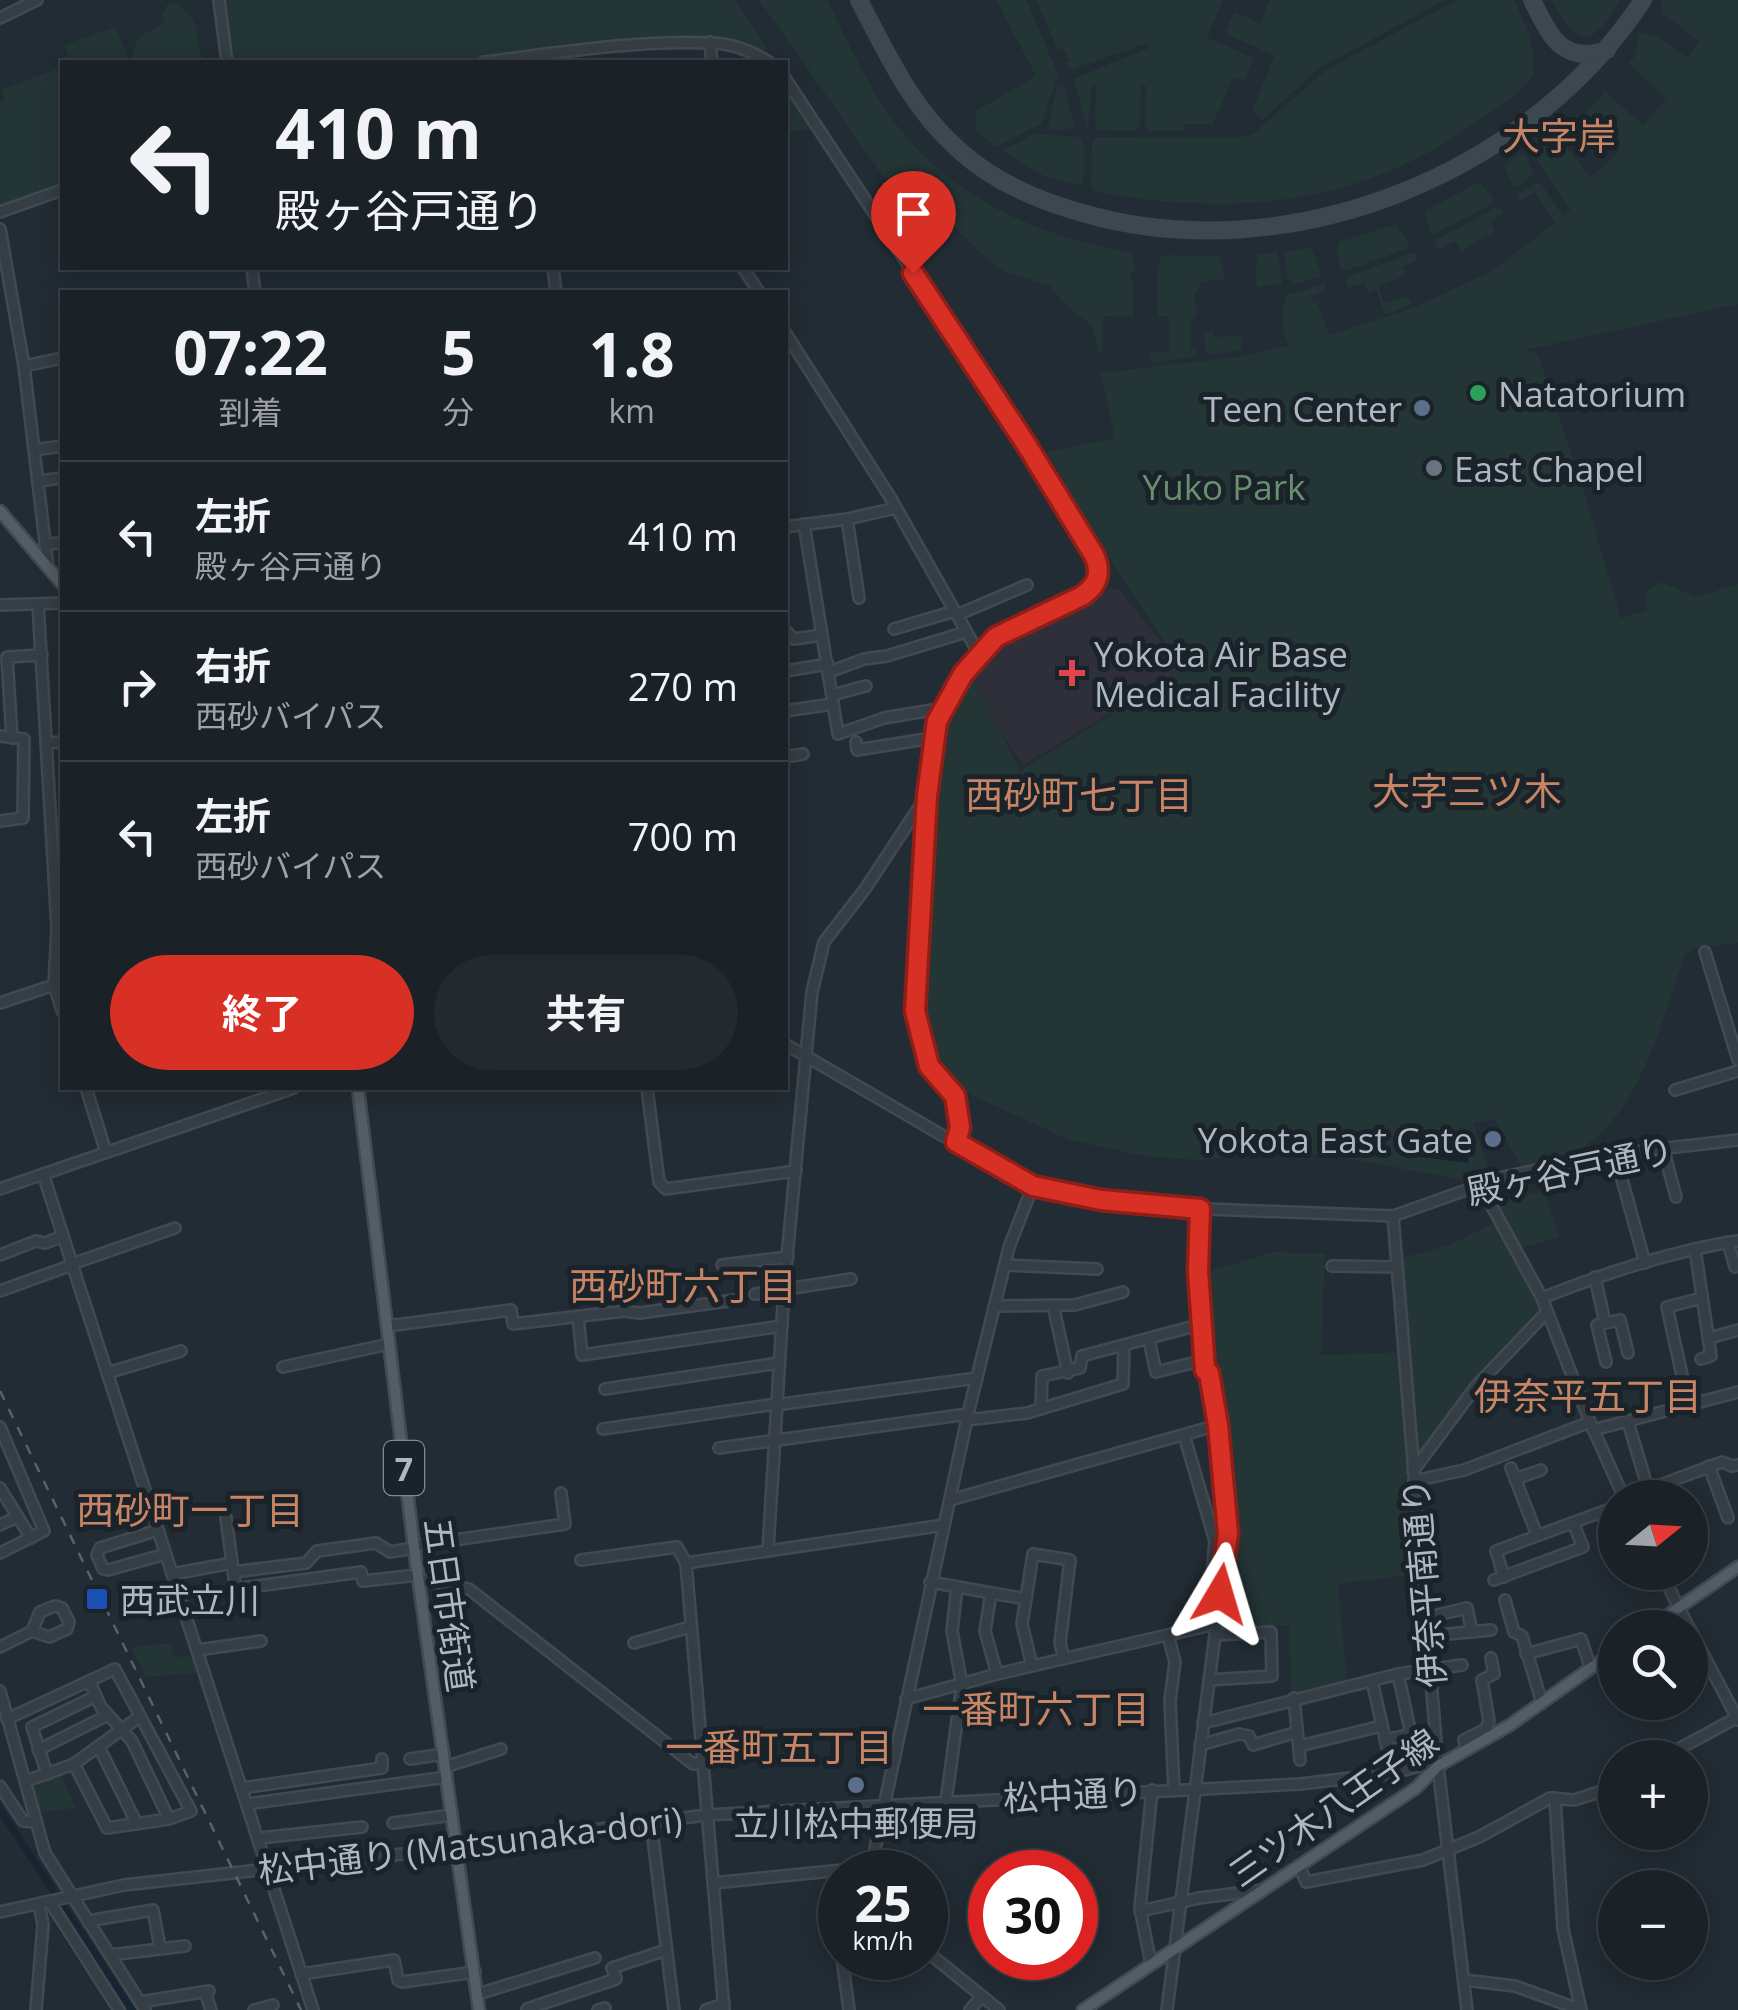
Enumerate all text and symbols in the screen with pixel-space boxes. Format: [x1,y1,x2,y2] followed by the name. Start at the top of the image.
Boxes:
[275,84,482,180] text: 410 m
[110,100,240,230] icon: left
[1502,109,1616,161] district label: 大字岸
[871,171,956,274] pin
[275,179,545,240] text: 殿ヶ谷戸通り
[886,186,941,241] icon: arrive
[173,311,328,393] text: 07:22
[441,311,475,393] text: 5
[589,313,675,395] text: 1.8
[1498,370,1686,417] place label: Natatorium
[1467,382,1489,404] marker: Natatorium
[1203,385,1402,432] place label: Teen Center
[608,389,655,432] text: km
[219,390,283,433] text: 到着
[442,390,474,433] text: 分
[1411,397,1433,419] marker: Teen Center
[1454,445,1644,492] place label: East Chapel
[1423,457,1445,479] marker: East Chapel
[1143,463,1306,510] park label: Yuko Park
[195,489,271,541] text: 左折
[110,509,165,564] icon: left
[628,510,738,562] text: 410 m
[195,544,387,587] text: 殿ヶ谷戸通り
[1094,630,1348,717] place label: Yokota Air Base Medical Facility
[195,639,271,691] text: 右折
[110,659,165,714] icon: right
[628,660,738,712] text: 270 m
[1059,660,1085,686] marker: Yokota Air Base Medical Facility
[195,694,386,737] text: 西砂バイパス
[1372,764,1562,816] district label: 大字三ツ木
[965,768,1193,820] district label: 西砂町七丁目
[195,789,271,841] text: 左折
[110,809,165,864] icon: left
[628,810,738,862] text: 700 m
[195,844,386,887] text: 西砂バイパス
[110,955,414,1070] button: 終了
[434,955,738,1070] button: 共有
[1198,1116,1473,1163] place label: Yokota East Gate
[1462,1125,1678,1215] street label: 殿ヶ谷戸通り
[1482,1128,1504,1150] marker: Yokota East Gate
[569,1259,797,1311] district label: 西砂町六丁目
[1474,1369,1702,1421] district label: 伊奈平五丁目
[384,1441,424,1495] road number: 7
[1390,1476,1456,1690] street label: 伊奈平南通り
[1598,1480,1708,1590] north arrow
[1598,1480,1708,1980] map controls
[76,1483,304,1535] district label: 西砂町一丁目
[415,1515,485,1695] street label: 五日市街道
[1168,1542,1272,1646] position arrow
[120,1576,260,1623] place label: 西武立川
[84,1586,110,1612] marker: 西武立川
[1598,1610,1708,1720] button: search
[922,1682,1150,1734] district label: 一番町六丁目
[1219,1717,1447,1897] street label: 三ツ木八王子線
[665,1720,893,1772] district label: 一番町五丁目
[1598,1740,1708,1850] button: +
[1002,1767,1144,1821] street label: 松中通り
[845,1774,867,1796] marker: 立川松中郵便局
[255,1795,685,1893] street label: 松中通り (Matsunaka-dori)
[733,1799,979,1846] place label: 立川松中郵便局
[968,1850,1098,1980] speed limit sign: 30
[854,1869,912,1937] text: 25
[1598,1870,1708,1980] button: −
[853,1923,913,1957] text: km/h

